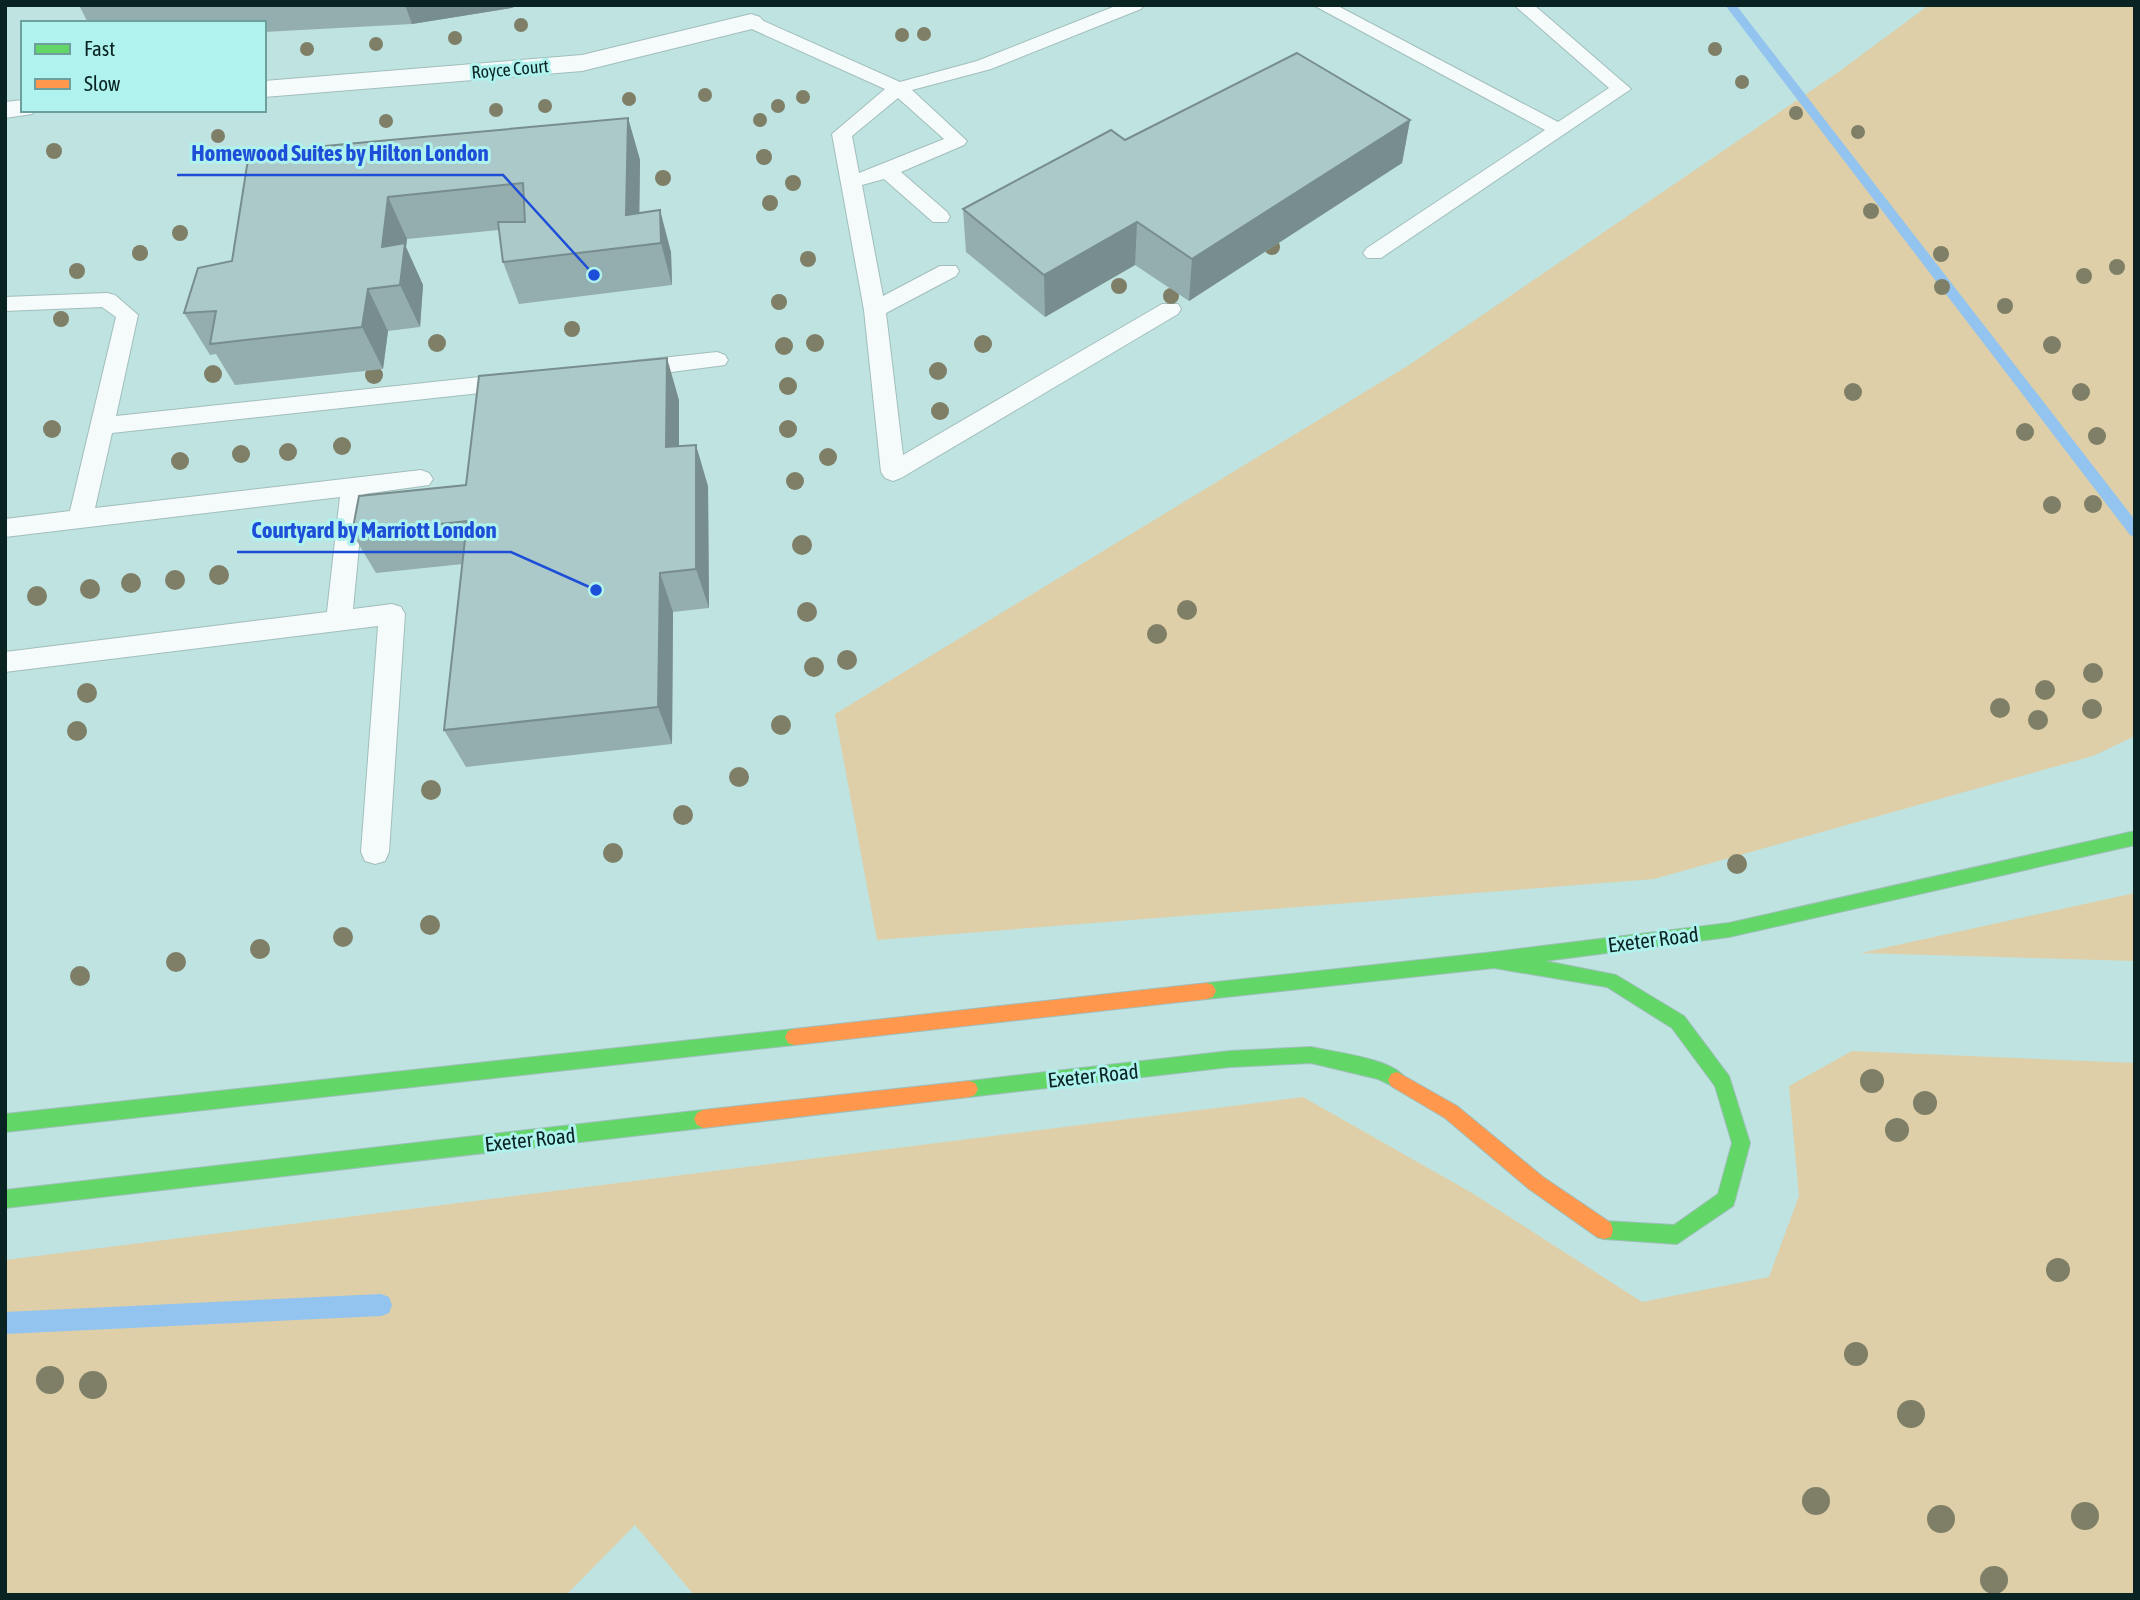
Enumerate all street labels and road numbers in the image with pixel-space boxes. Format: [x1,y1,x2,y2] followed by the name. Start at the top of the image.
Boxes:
[471,55,549,83] street label: Royce Court
[1606,922,1700,956] street label: Exeter Road
[1046,1058,1140,1092] street label: Exeter Road
[483,1122,577,1156] street label: Exeter Road

